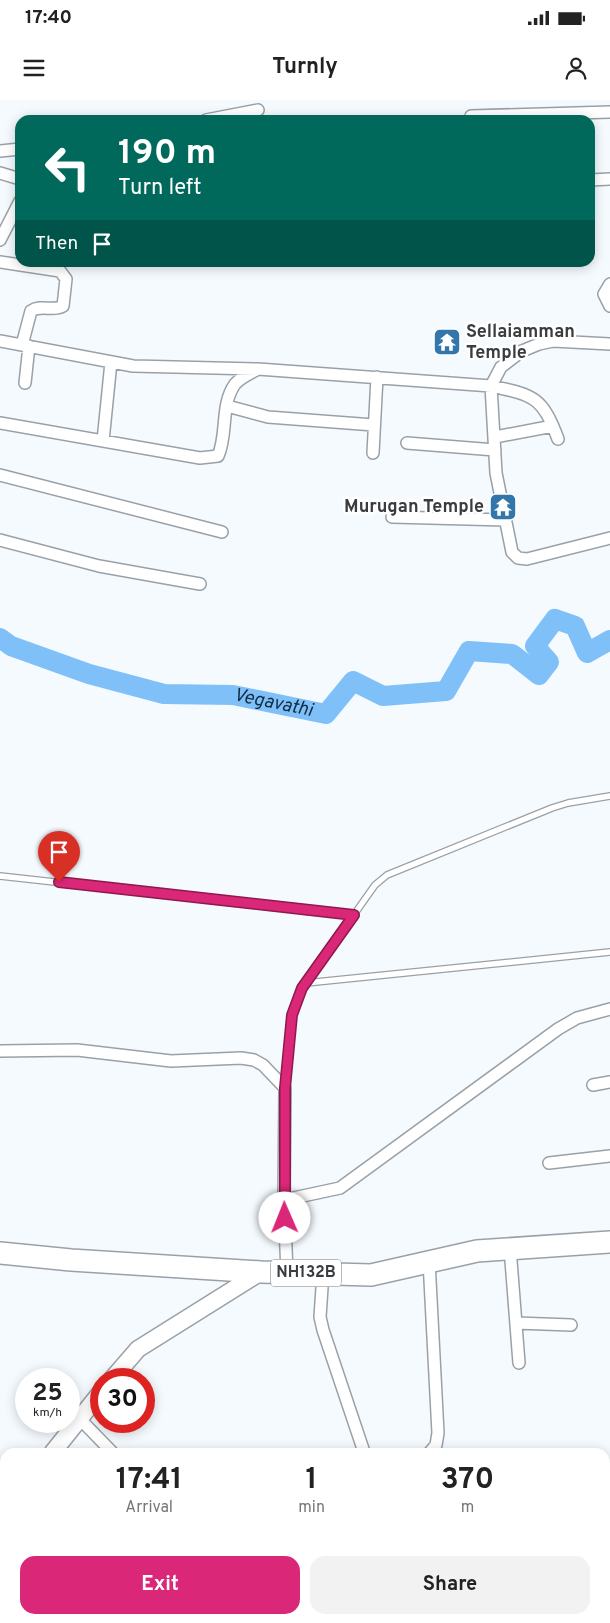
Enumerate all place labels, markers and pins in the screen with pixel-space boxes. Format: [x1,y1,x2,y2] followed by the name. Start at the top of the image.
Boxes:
[466,321,575,365] place label: Sellaiamman Temple
[432,327,462,357] temple icon: Sellaiamman Temple
[488,492,518,522] temple icon: Murugan Temple
[344,496,484,519] place label: Murugan Temple
[38,831,80,882] pin

